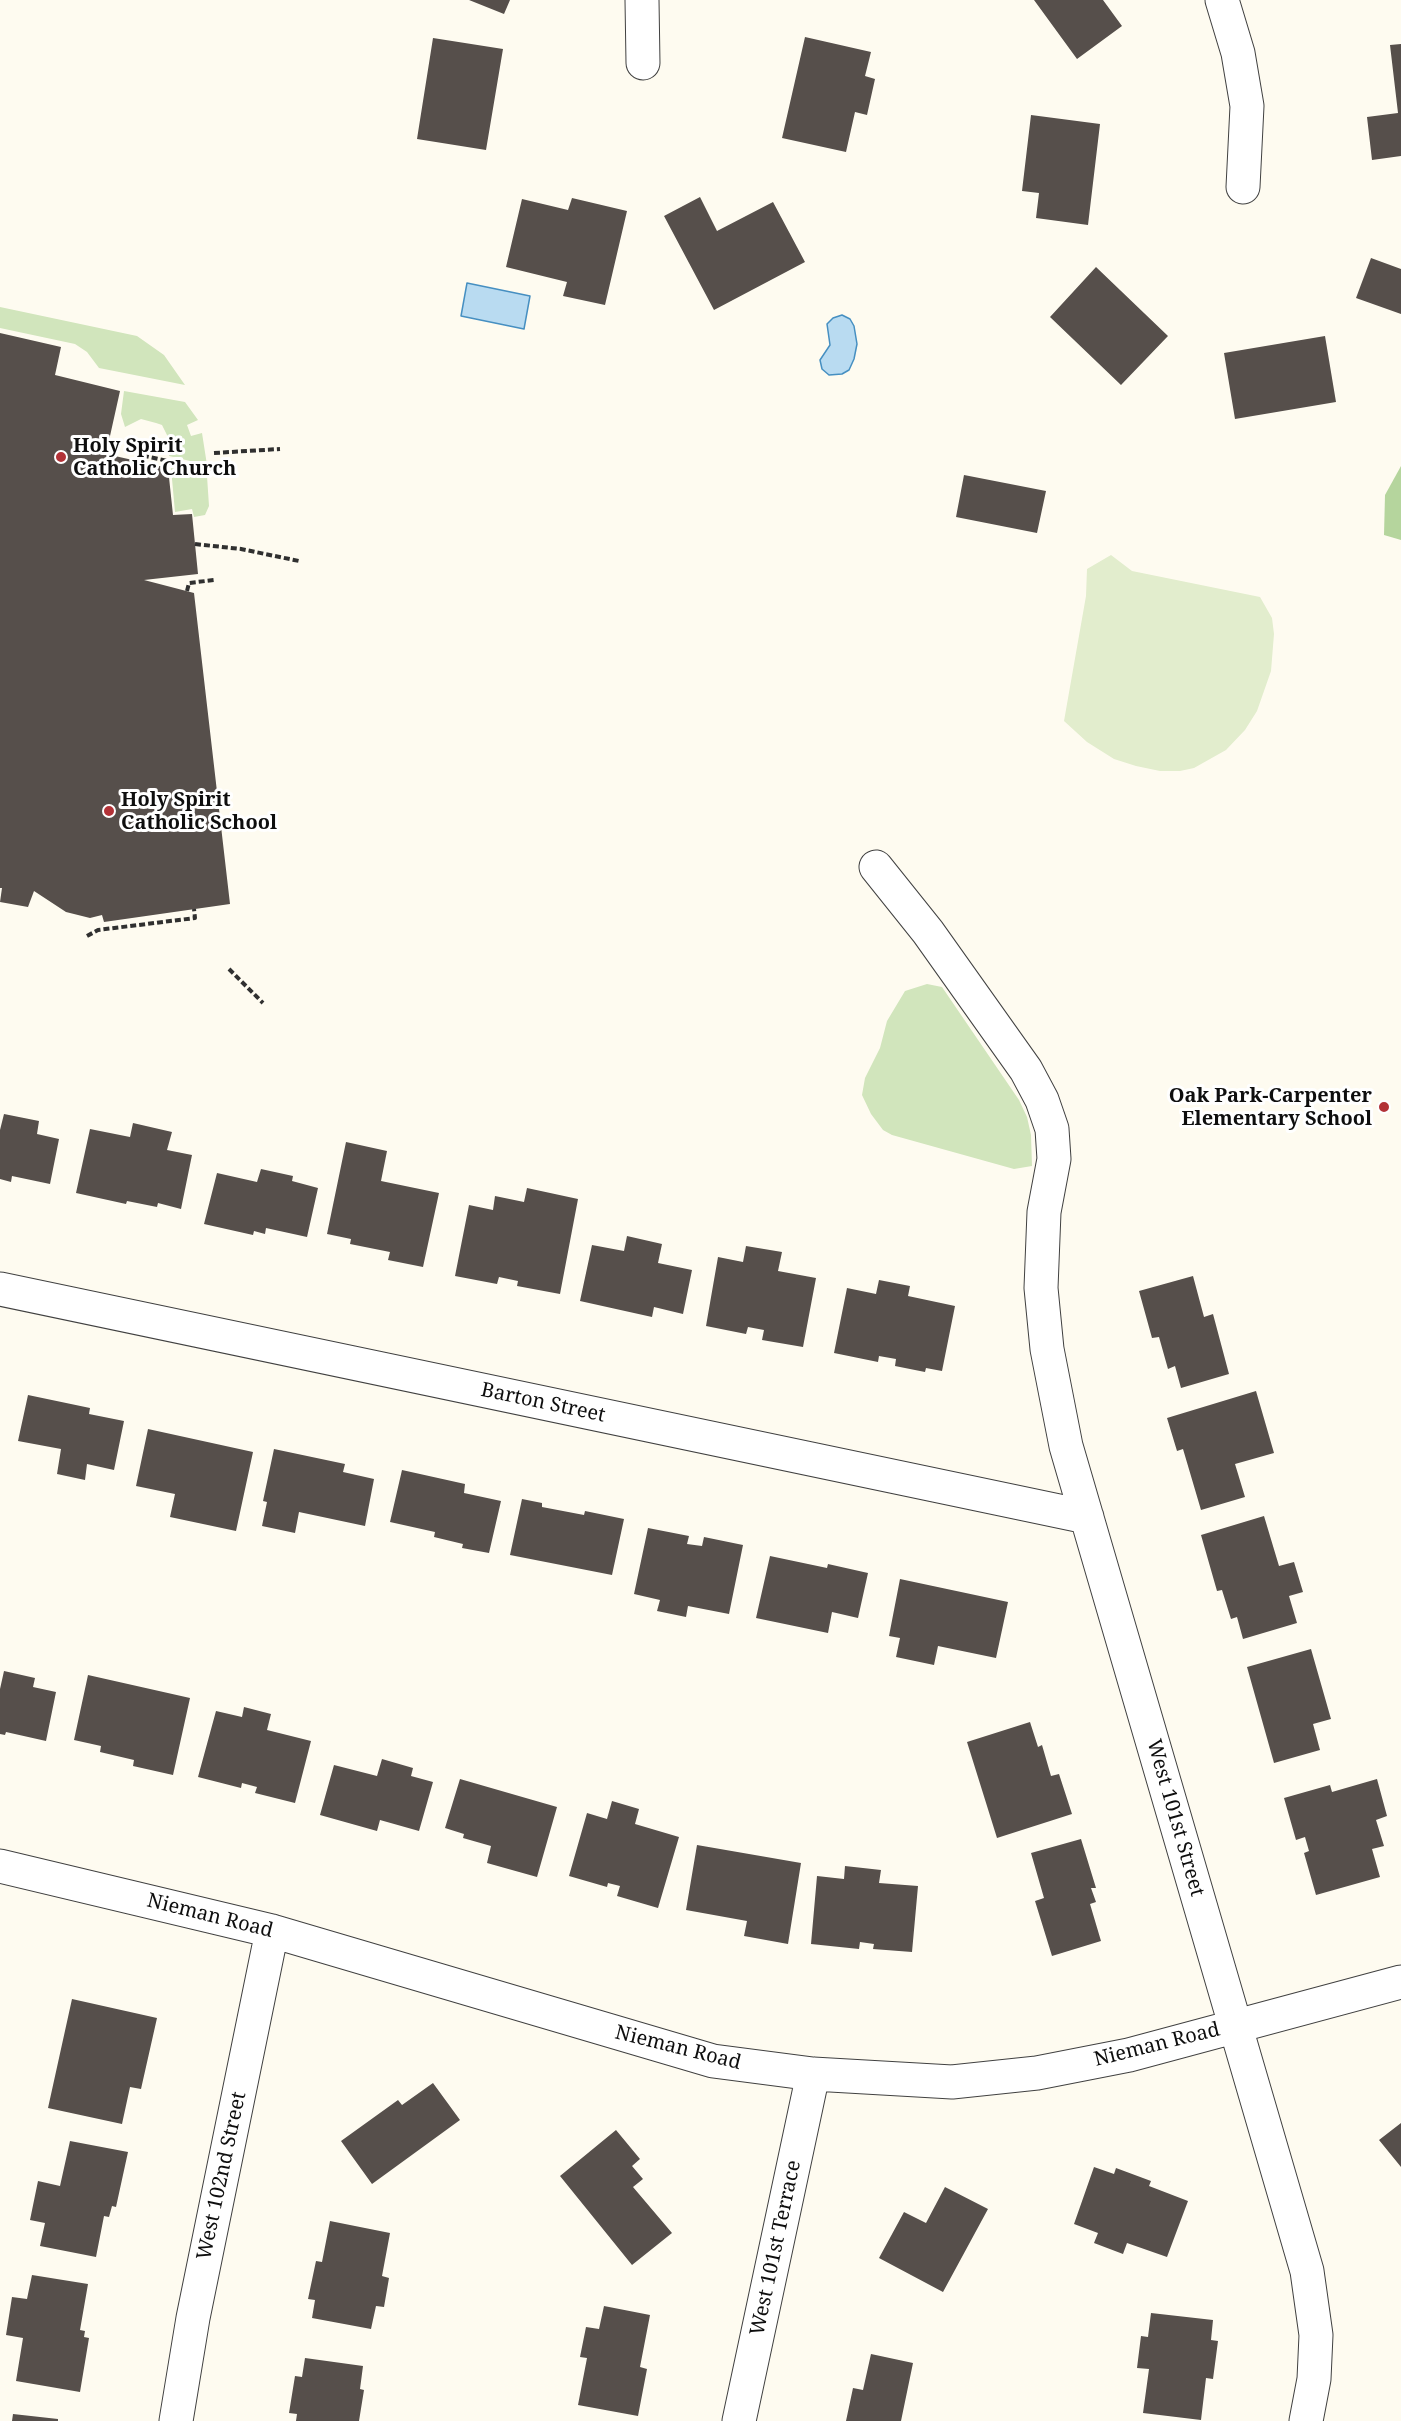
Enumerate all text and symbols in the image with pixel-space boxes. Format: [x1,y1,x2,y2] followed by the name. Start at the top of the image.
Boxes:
[73,434,236,481] place label: Holy Spirit Catholic Church
[54,450,68,464] marker: Holy Spirit Catholic Church
[121,788,277,835] place label: Holy Spirit Catholic School
[102,804,116,818] marker: Holy Spirit Catholic School
[1169,1084,1372,1131] place label: Oak Park-Carpenter Elementary School
[1377,1100,1391,1114] marker: Oak Park-Carpenter Elementary School
[479,1378,607,1428] street label: Barton Street
[1141,1737,1209,1899] street label: West 101st Street
[145,1889,275,1943] street label: Nieman Road
[1092,2018,1222,2072] street label: Nieman Road
[613,2021,743,2075] street label: Nieman Road
[192,2090,252,2262] street label: West 102nd Street
[746,2158,806,2338] street label: West 101st Terrace

